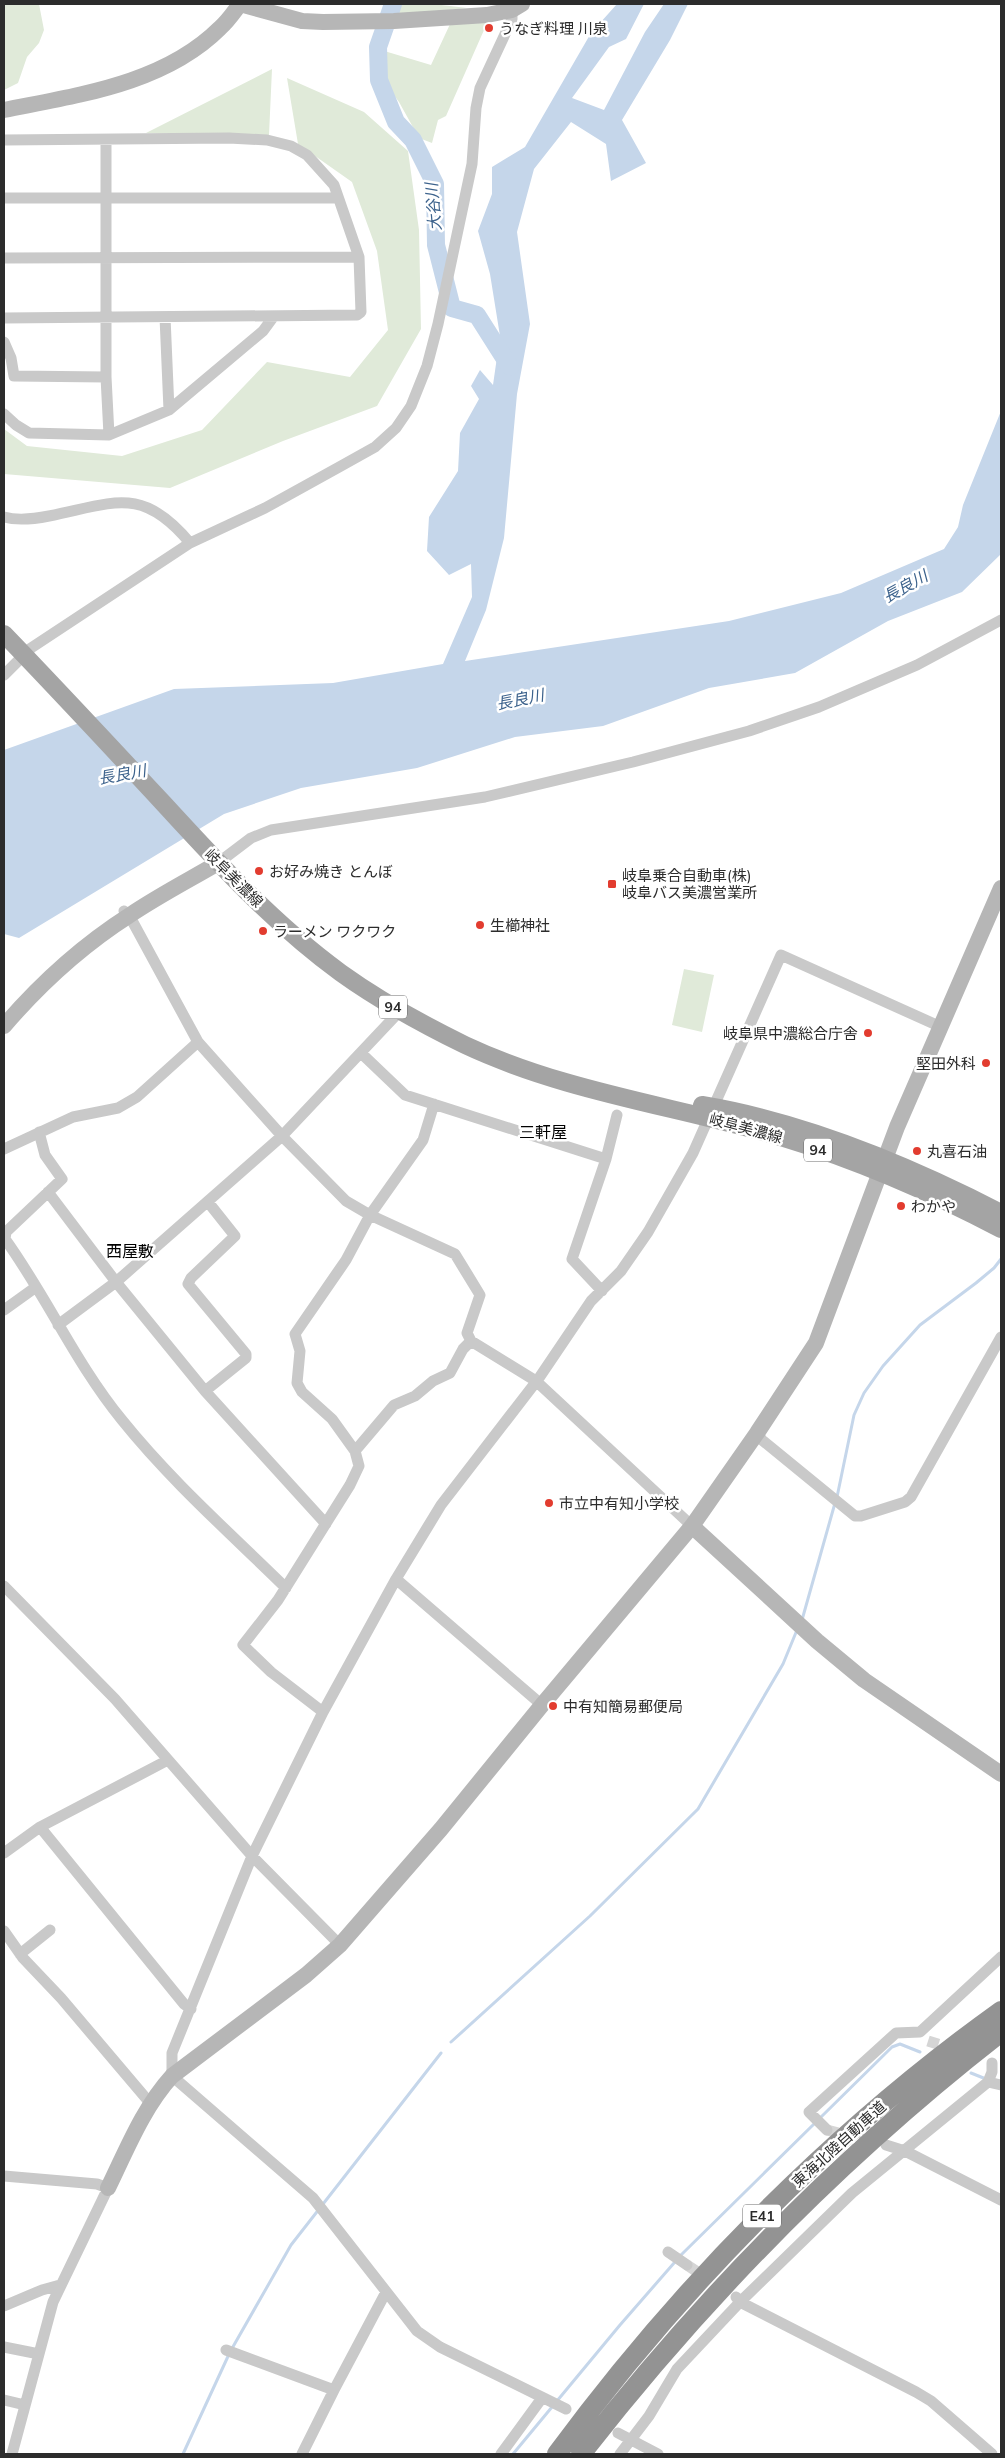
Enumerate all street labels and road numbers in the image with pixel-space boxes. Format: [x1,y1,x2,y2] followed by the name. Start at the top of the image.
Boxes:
[201,845,267,911] street label: 岐阜美濃線
[379,996,407,1019] road number: 94
[707,1109,785,1147] street label: 岐阜美濃線
[804,1138,832,1162] road number: 94
[788,2097,890,2191] street label: 東海北陸自動車道
[743,2204,781,2228] road number: E41

